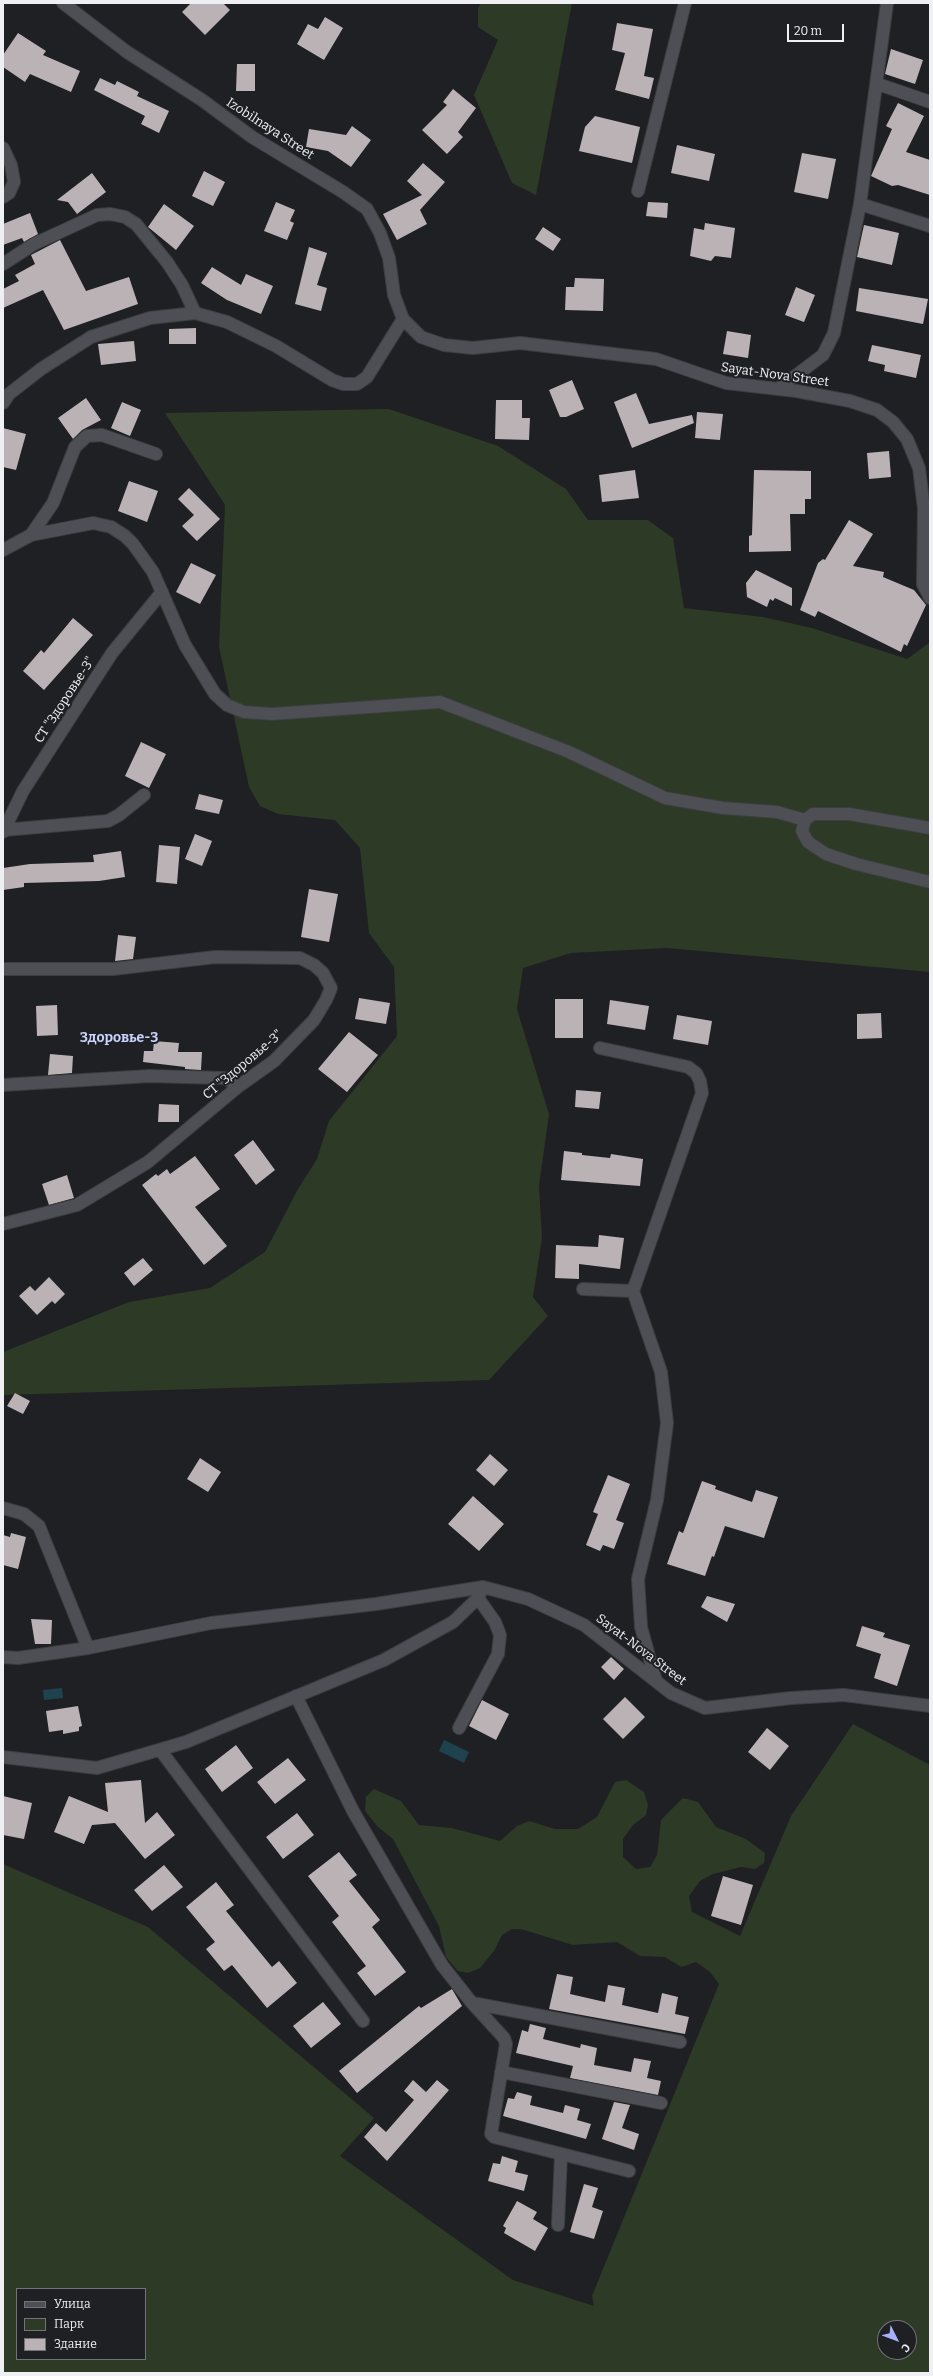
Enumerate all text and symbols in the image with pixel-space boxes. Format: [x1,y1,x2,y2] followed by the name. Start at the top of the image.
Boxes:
[789,16,846,42] scale bar
[794,24,822,38] text: 20 m
[223,95,317,163] street label: Izobilnaya Street
[720,360,830,390] street label: Sayat-Nova Street
[31,654,99,746] street label: СТ "Здоровье-3"
[200,1027,286,1103] street label: СТ "Здоровье-3"
[80,1030,158,1046] district label: Здоровье-3
[593,1611,689,1689] street label: Sayat-Nova Street
[16,2288,146,2360] legend
[54,2297,90,2311] text: Улица
[54,2317,84,2331] text: Парк
[877,2320,917,2360] north arrow
[54,2337,97,2351] text: Здание
[898,2341,913,2355] text: С

